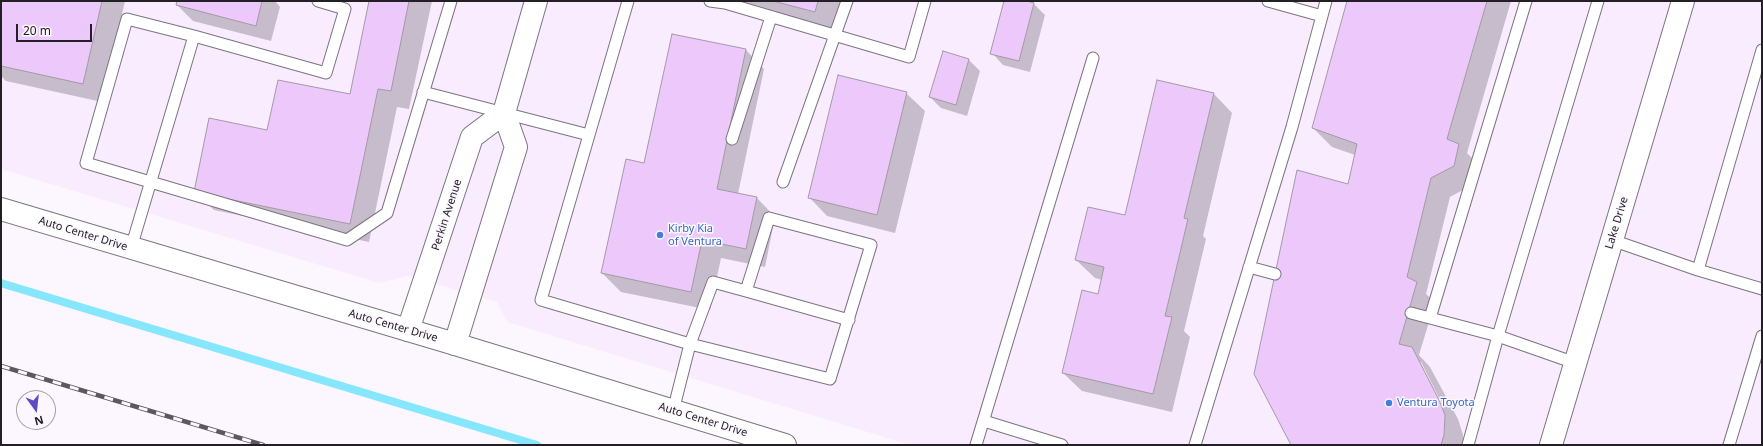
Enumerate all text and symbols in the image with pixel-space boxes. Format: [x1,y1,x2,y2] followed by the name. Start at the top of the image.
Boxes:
[18,16,94,42] scale bar
[23,22,51,39] text: 20 m
[429,178,465,252] street label: Perkin Avenue
[1603,195,1631,251] street label: Lake Drive
[37,214,129,254] street label: Auto Center Drive
[668,222,722,248] place label: Kirby Kia of Ventura
[655,230,665,240] marker: Kirby Kia of Ventura
[347,307,439,345] street label: Auto Center Drive
[16,390,56,430] north arrow
[1397,396,1475,410] place label: Ventura Toyota
[1384,398,1394,408] marker: Ventura Toyota
[657,400,749,440] street label: Auto Center Drive
[33,413,45,430] text: N

